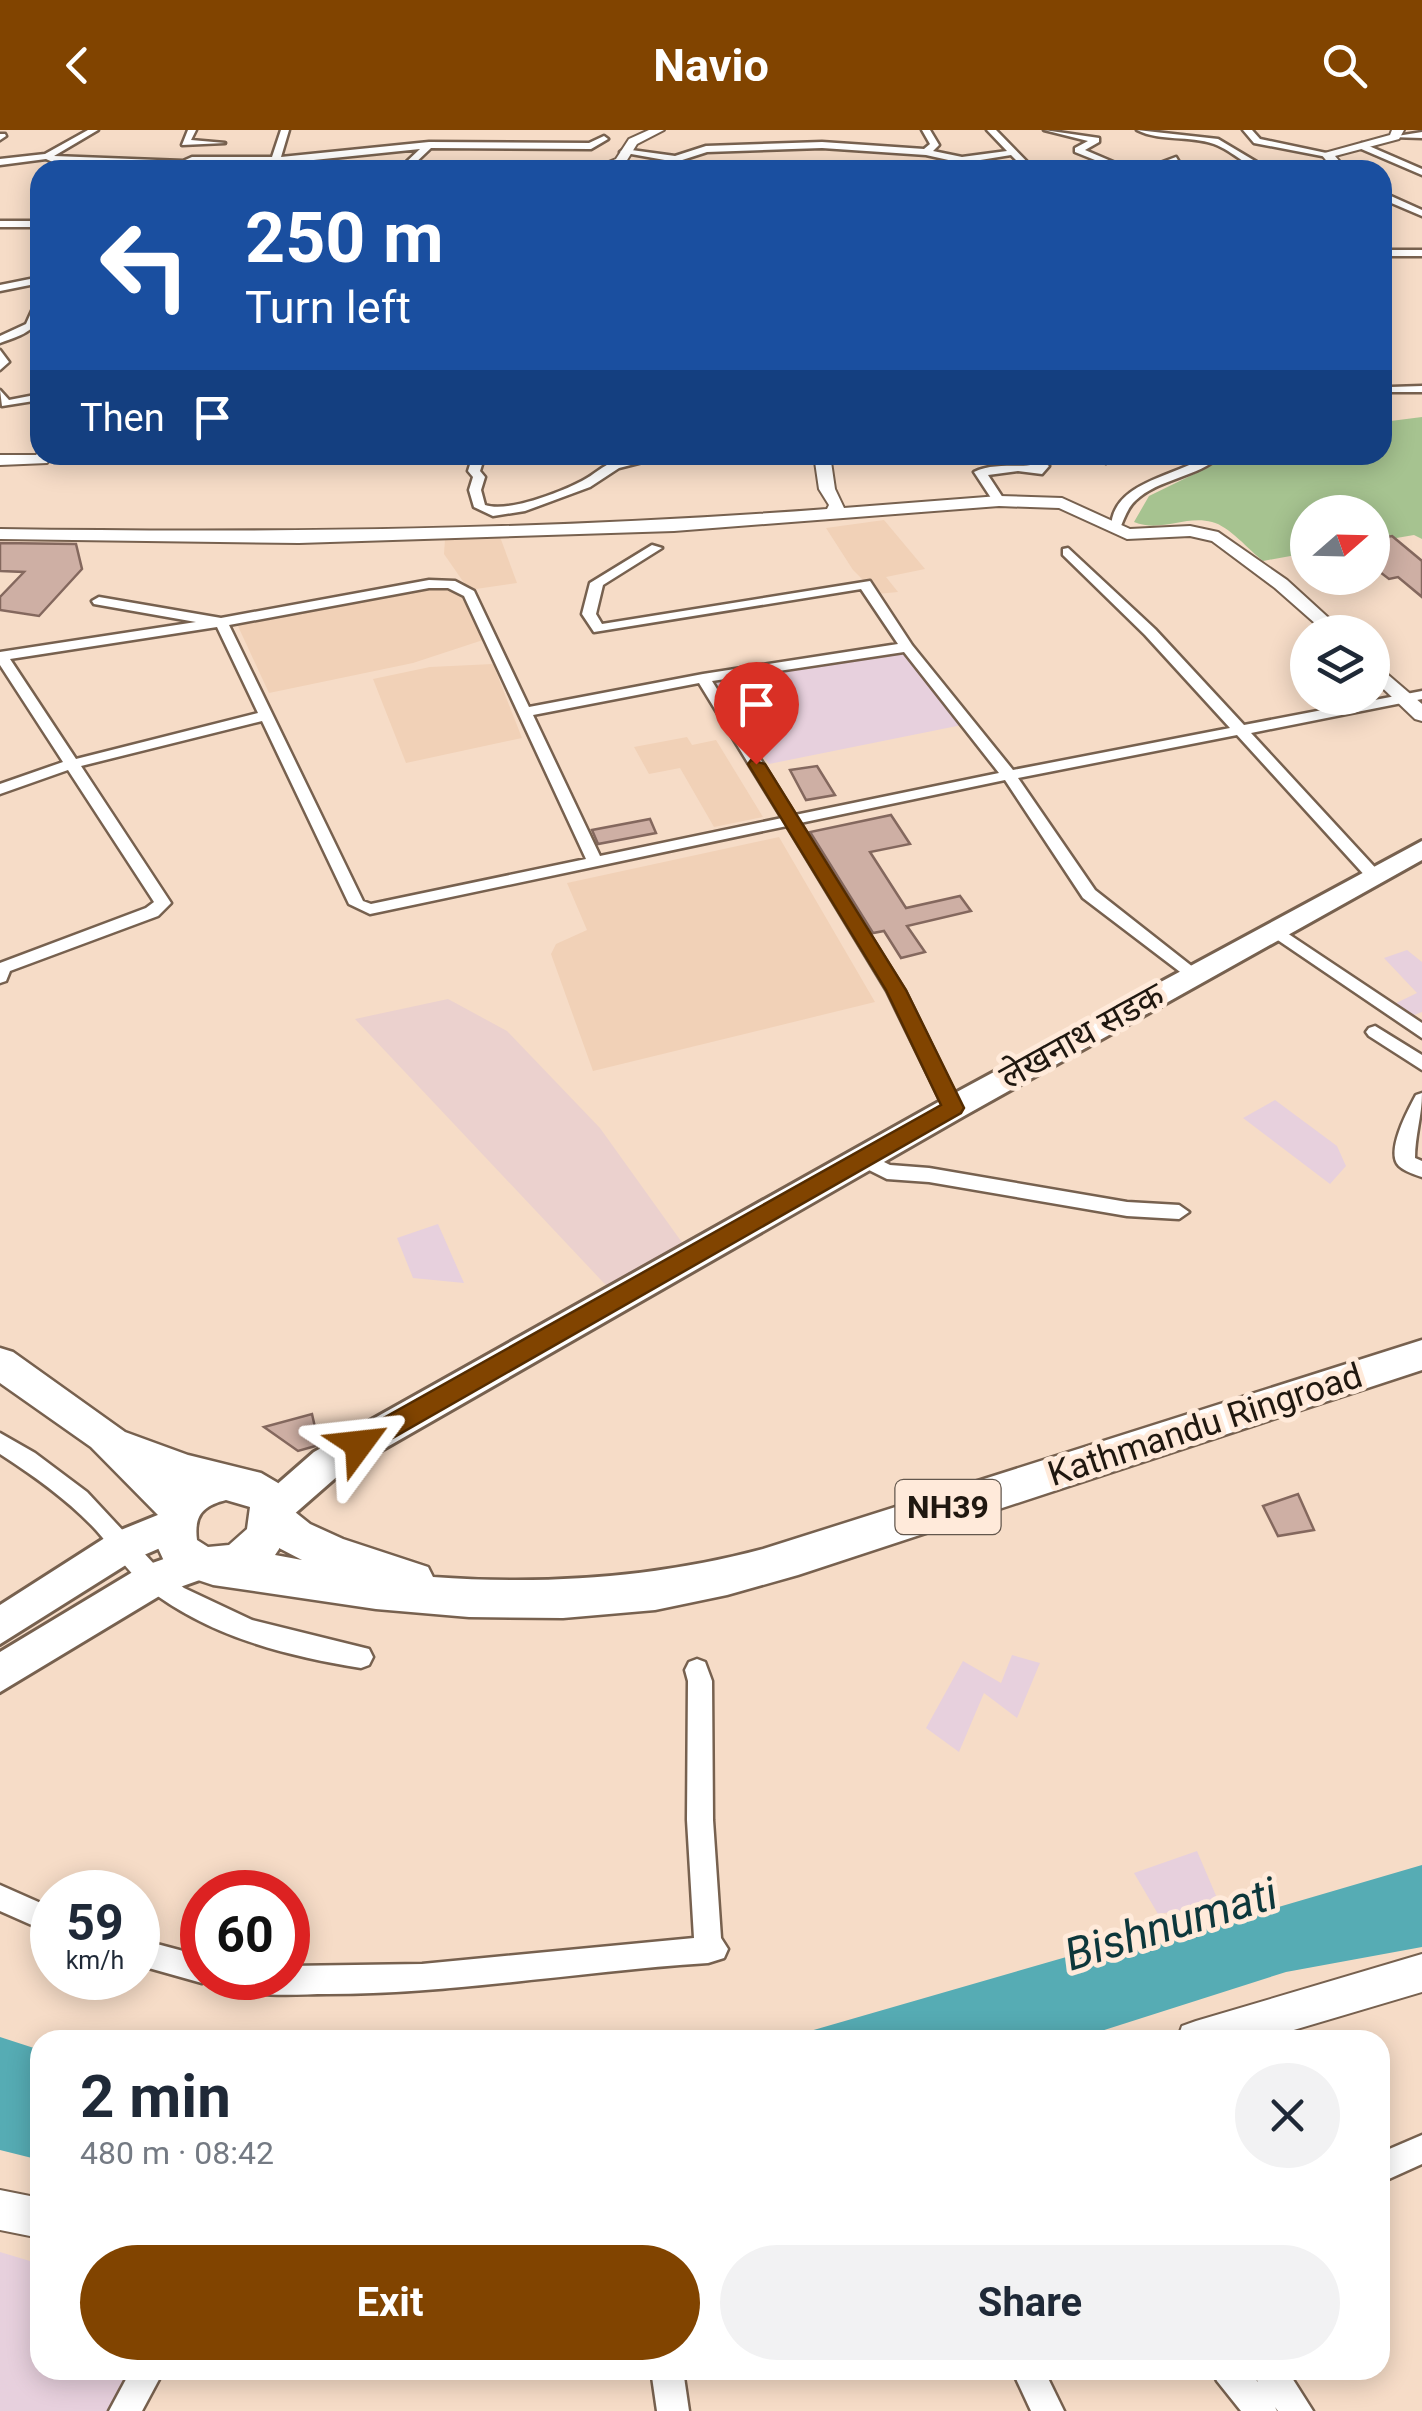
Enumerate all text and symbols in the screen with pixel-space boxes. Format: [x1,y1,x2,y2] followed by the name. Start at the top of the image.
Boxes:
[50,38,105,93] icon: back
[1317,38,1372,93] icon: search
[653,39,769,92] text: Navio
[245,197,444,279] text: 250 m
[80,200,210,330] icon: left
[245,281,411,334] text: Turn left
[185,390,240,445] icon: arrive
[80,396,165,440] text: Then
[1290,495,1390,595] north arrow
[1290,495,1390,715] map controls
[1290,615,1390,715] button: layers
[714,662,799,765] pin
[729,677,784,732] icon: arrive
[993,974,1172,1098] street label: लेखनाथ सडक
[1043,1355,1367,1495] street label: Kathmandu Ringroad
[307,1392,411,1496] position arrow
[896,1480,1000,1534] road number: NH39
[1058,1866,1284,1981] water label: Bishnumati
[180,1870,310,2000] speed limit sign: 60
[66,1894,124,1952] text: 59
[66,1946,124,1975] text: km/h
[80,2061,231,2132] text: 2 min
[1235,2063,1340,2168] button: close
[80,2134,274,2172] text: 480 m · 08:42
[80,2245,700,2360] button: Exit
[720,2245,1340,2360] button: Share

